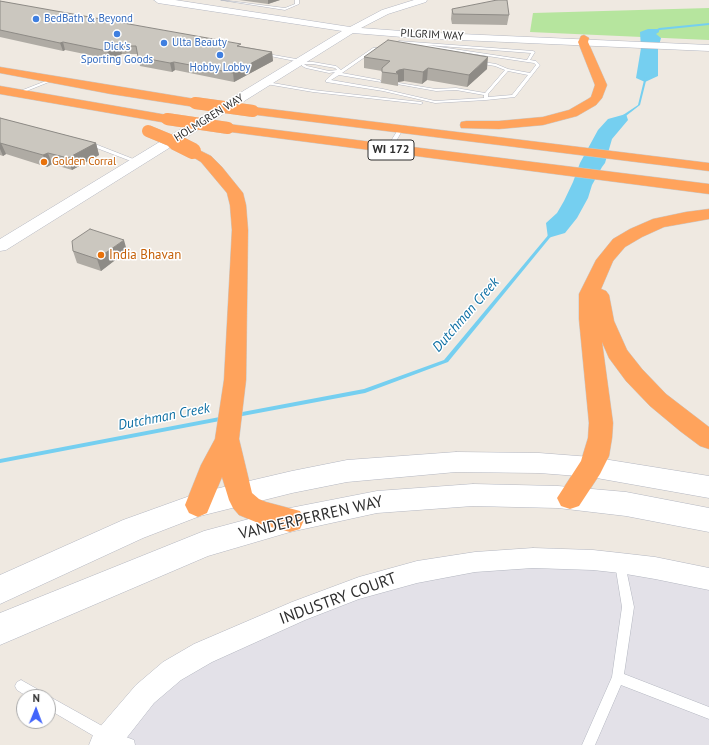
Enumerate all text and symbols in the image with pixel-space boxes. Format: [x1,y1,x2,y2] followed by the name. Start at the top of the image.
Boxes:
[44,12,133,26] place label: BedBath & Beyond
[31,14,41,24] marker: BedBath & Beyond
[400,27,464,43] street label: PILGRIM WAY
[112,29,122,39] marker: Dick's Sporting Goods
[172,36,227,50] place label: Ulta Beauty
[159,38,169,48] marker: Ulta Beauty
[81,40,153,66] place label: Dick's Sporting Goods
[215,50,225,60] marker: Hobby Lobby
[190,61,250,75] place label: Hobby Lobby
[172,91,246,145] street label: HOLMGREN WAY
[368,140,414,160] road number: WI 172
[52,155,116,169] place label: Golden Corral
[39,157,49,167] marker: Golden Corral
[109,247,181,263] place label: India Bhavan
[96,250,106,260] marker: India Bhavan
[429,274,503,356] water label: Dutchman Creek
[117,400,211,434] water label: Dutchman Creek
[237,492,385,544] street label: VANDERPERREN WAY
[277,569,399,629] street label: INDUSTRY COURT
[16,689,56,729] north arrow
[32,691,40,705] text: N

